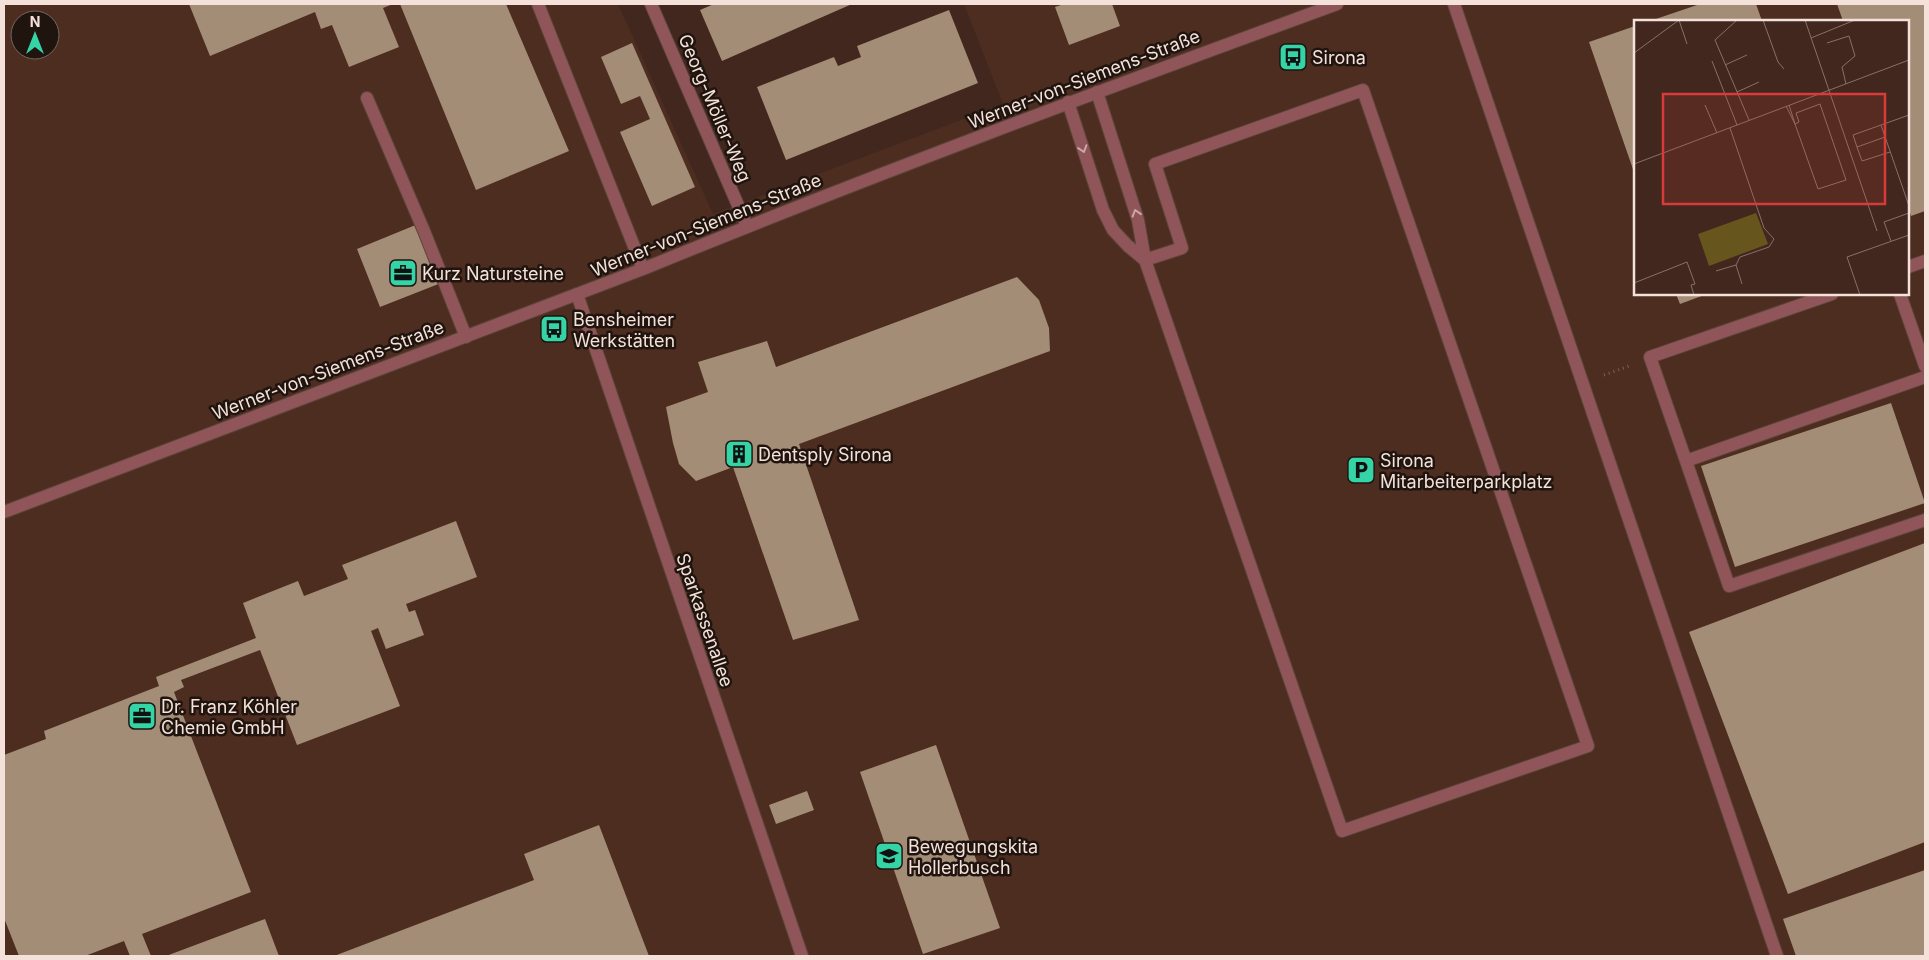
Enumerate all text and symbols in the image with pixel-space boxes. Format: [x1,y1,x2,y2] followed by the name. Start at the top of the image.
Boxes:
[10,10,60,60] north arrow
[30,13,40,30] text: N
[1634,20,1909,295] inset map
[965,25,1203,133] street label: Werner-von-Siemens-Straße
[674,31,756,185] street label: Georg-Möller-Weg
[1278,42,1308,72] bus stop icon: Sirona
[1312,47,1366,68] place label: Sirona
[1078,144,1088,152] one-way arrow
[588,169,824,281] street label: Werner-von-Siemens-Straße
[1132,209,1142,217] one-way arrow
[388,258,418,288] office icon: Kurz Natursteine
[422,263,564,284] place label: Kurz Natursteine
[573,309,675,351] place label: Bensheimer Werkstätten
[539,314,569,344] bus stop icon: Bensheimer Werkstätten
[209,316,447,424] street label: Werner-von-Siemens-Straße
[724,439,754,469] building icon: Dentsply Sirona
[758,444,892,465] place label: Dentsply Sirona
[1380,450,1552,492] place label: Sirona Mitarbeiterparkplatz
[1346,455,1376,485] parking icon: Sirona Mitarbeiterparkplatz
[672,550,738,690] street label: Sparkassenallee
[161,696,297,738] place label: Dr. Franz Köhler Chemie GmbH
[127,701,157,731] office icon: Dr. Franz Köhler Chemie GmbH
[908,836,1038,878] place label: Bewegungskita Hollerbusch
[874,841,904,871] school or university icon: Bewegungskita Hollerbusch

